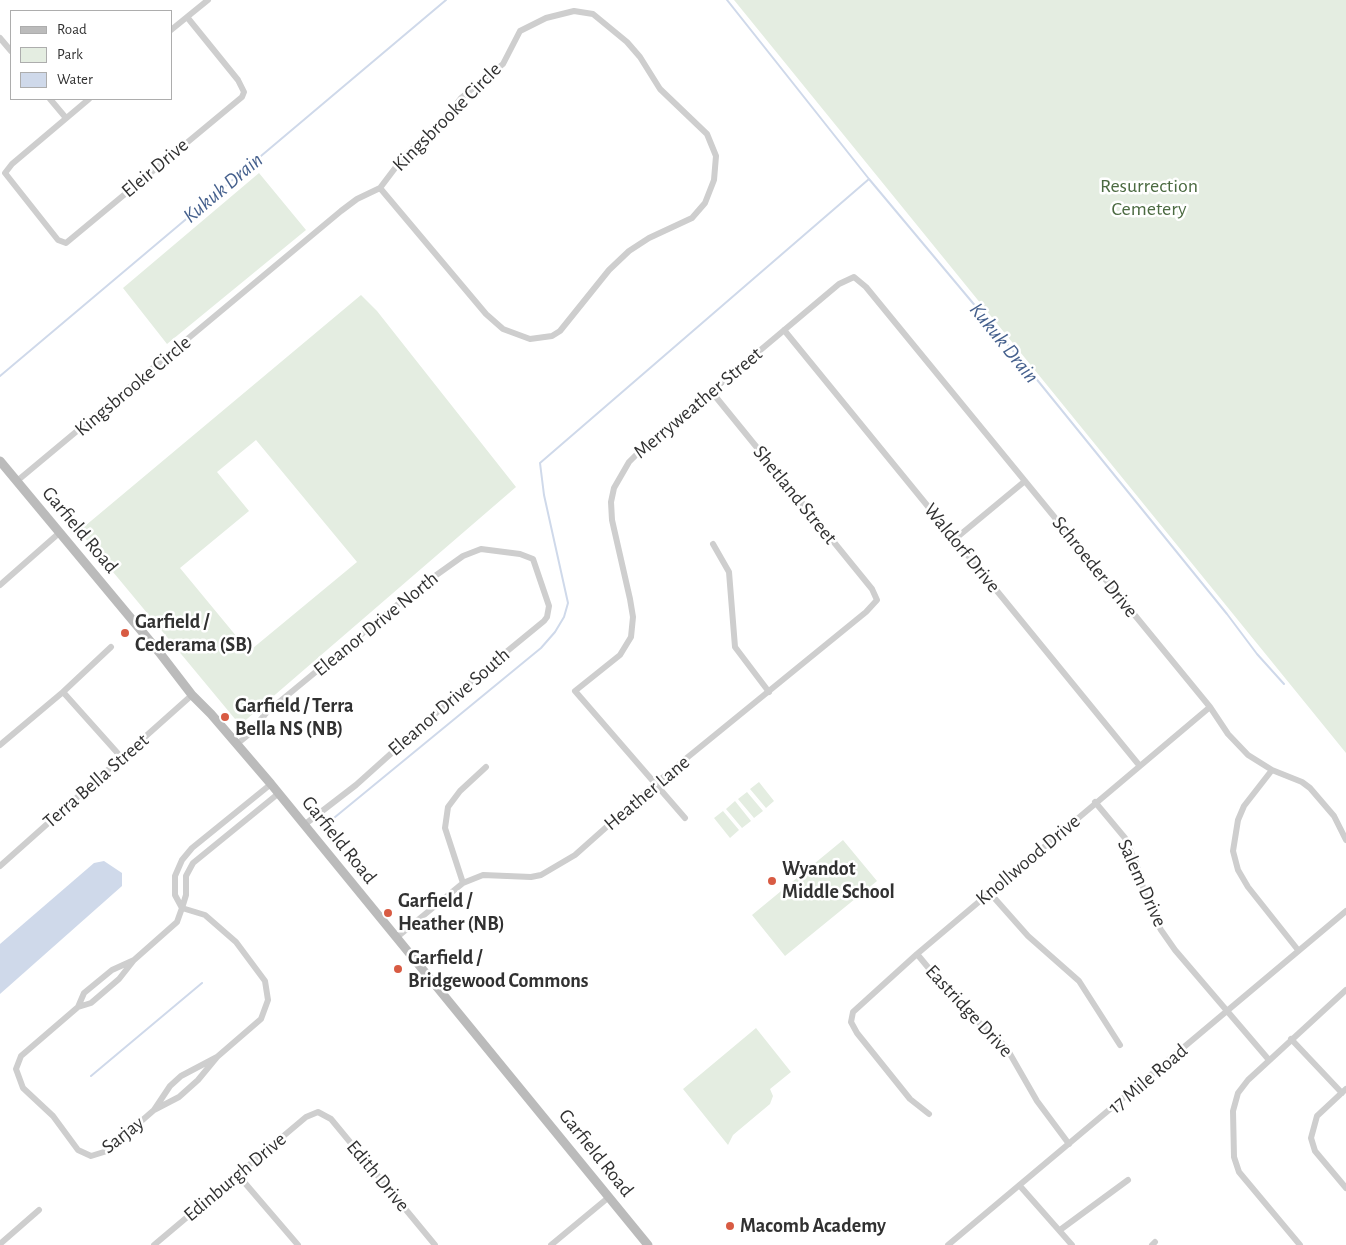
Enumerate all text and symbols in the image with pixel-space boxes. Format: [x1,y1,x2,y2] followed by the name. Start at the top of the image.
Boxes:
[10,10,172,100] legend
[57,22,87,37] text: Road
[57,47,83,62] text: Park
[388,58,506,176] street label: Kingsbrooke Circle
[57,72,93,87] text: Water
[117,133,193,203] street label: Eleir Drive
[178,147,268,229] water label: Kukuk Drain
[1100,174,1198,221] park label: Resurrection Cemetery
[964,298,1044,388] water label: Kukuk Drain
[70,330,196,442] street label: Kingsbrooke Circle
[629,342,767,464] street label: Merryweather Street
[748,441,842,549] street label: Shetland Street
[37,482,123,578] street label: Garfield Road
[919,498,1005,598] street label: Waldorf Drive
[1047,512,1143,622] street label: Schroeder Drive
[309,566,443,682] street label: Eleanor Drive North
[135,610,253,657] place label: Garfield / Cederama (SB)
[119,627,131,639] marker: Garfield / Cederama (SB)
[383,643,515,761] street label: Eleanor Drive South
[235,694,354,741] place label: Garfield / Terra Bella NS (NB)
[219,711,231,723] marker: Garfield / Terra Bella NS (NB)
[38,729,154,833] street label: Terra Bella Street
[599,750,695,836] street label: Heather Lane
[296,791,382,889] street label: Garfield Road
[971,809,1085,911] street label: Knollwood Drive
[1112,835,1172,931] street label: Salem Drive
[782,857,895,904] place label: Wyandot Middle School
[766,875,778,887] marker: Wyandot Middle School
[398,889,505,936] place label: Garfield / Heather (NB)
[382,907,394,919] marker: Garfield / Heather (NB)
[408,946,588,993] place label: Garfield / Bridgewood Commons
[920,960,1018,1062] street label: Eastridge Drive
[392,963,404,975] marker: Garfield / Bridgewood Commons
[1103,1039,1193,1119] street label: 17 Mile Road
[553,1104,639,1202] street label: Garfield Road
[97,1111,149,1159] street label: Sarjay
[179,1127,291,1227] street label: Edinburgh Drive
[341,1135,415,1217] street label: Edith Drive
[740,1214,886,1238] place label: Macomb Academy
[724,1220,736,1232] marker: Macomb Academy

